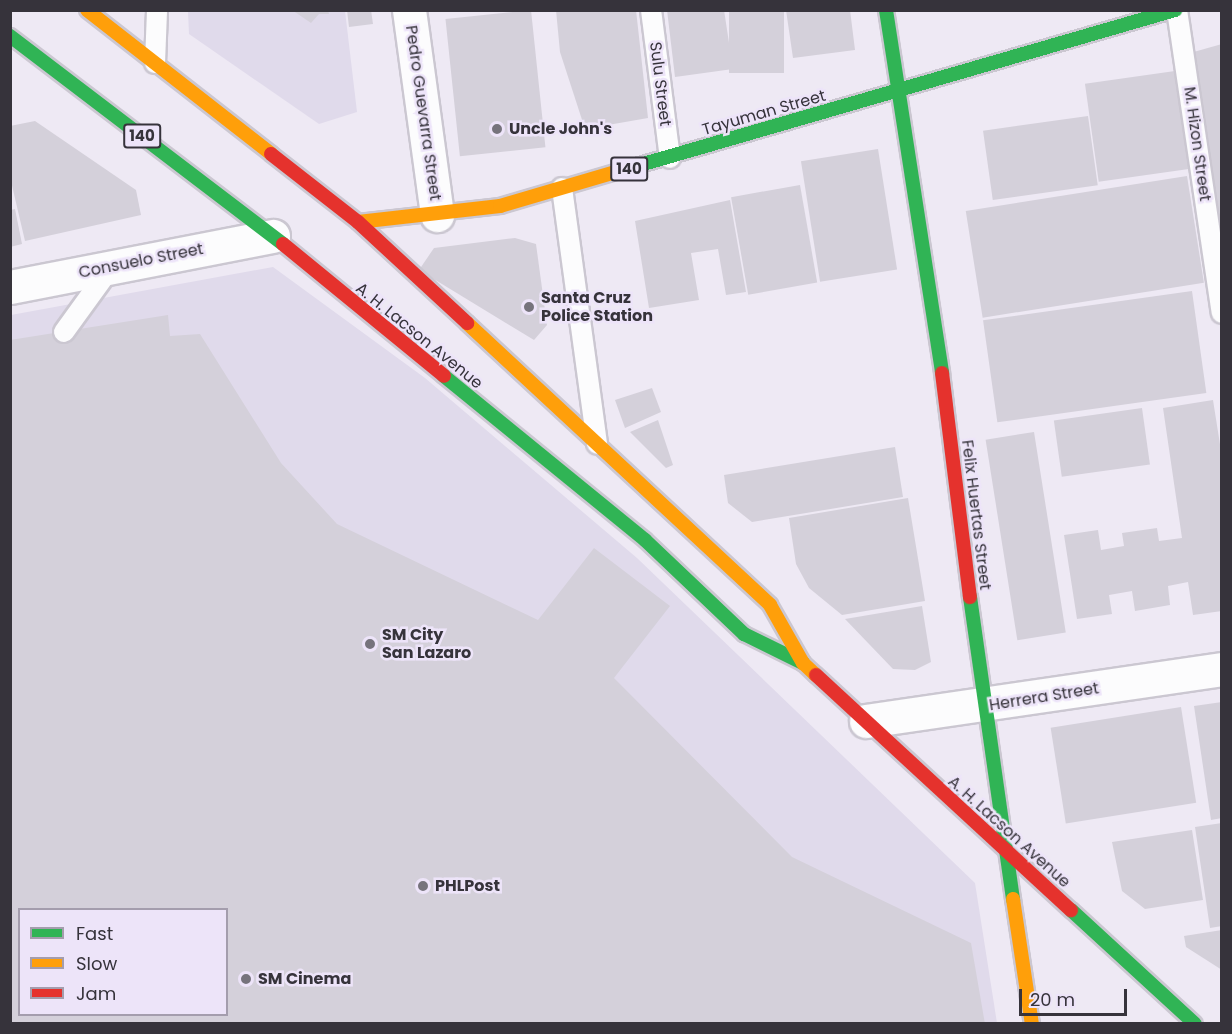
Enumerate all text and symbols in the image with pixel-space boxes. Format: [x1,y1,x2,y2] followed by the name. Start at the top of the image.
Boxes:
[401,24,445,202] street label: Pedro Guevarra Street
[645,41,675,127] street label: Sulu Street
[700,86,828,140] street label: Tayuman Street
[1179,86,1215,202] street label: M. Hizon Street
[509,119,612,139] place label: Uncle John's
[490,122,504,136] marker: Uncle John's
[122,124,162,148] road number: 140
[610,157,648,181] road number: 140
[77,239,205,283] street label: Consuelo Street
[352,279,486,393] street label: A. H. Lacson Avenue
[541,288,653,326] place label: Santa Cruz Police Station
[522,300,536,314] marker: Santa Cruz Police Station
[957,439,995,591] street label: Felix Huertas Street
[382,625,471,663] place label: SM City San Lazaro
[363,637,377,651] marker: SM City San Lazaro
[988,679,1100,715] street label: Herrera Street
[944,772,1074,892] street label: A. H. Lacson Avenue
[435,876,500,896] place label: PHLPost
[416,879,430,893] marker: PHLPost
[18,908,228,1016] legend
[76,921,113,946] text: Fast
[76,951,117,976] text: Slow
[258,969,351,989] place label: SM Cinema
[239,972,253,986] marker: SM Cinema
[1022,977,1130,1015] scale bar
[76,981,116,1006] text: Jam
[1030,987,1075,1012] text: 20 m

